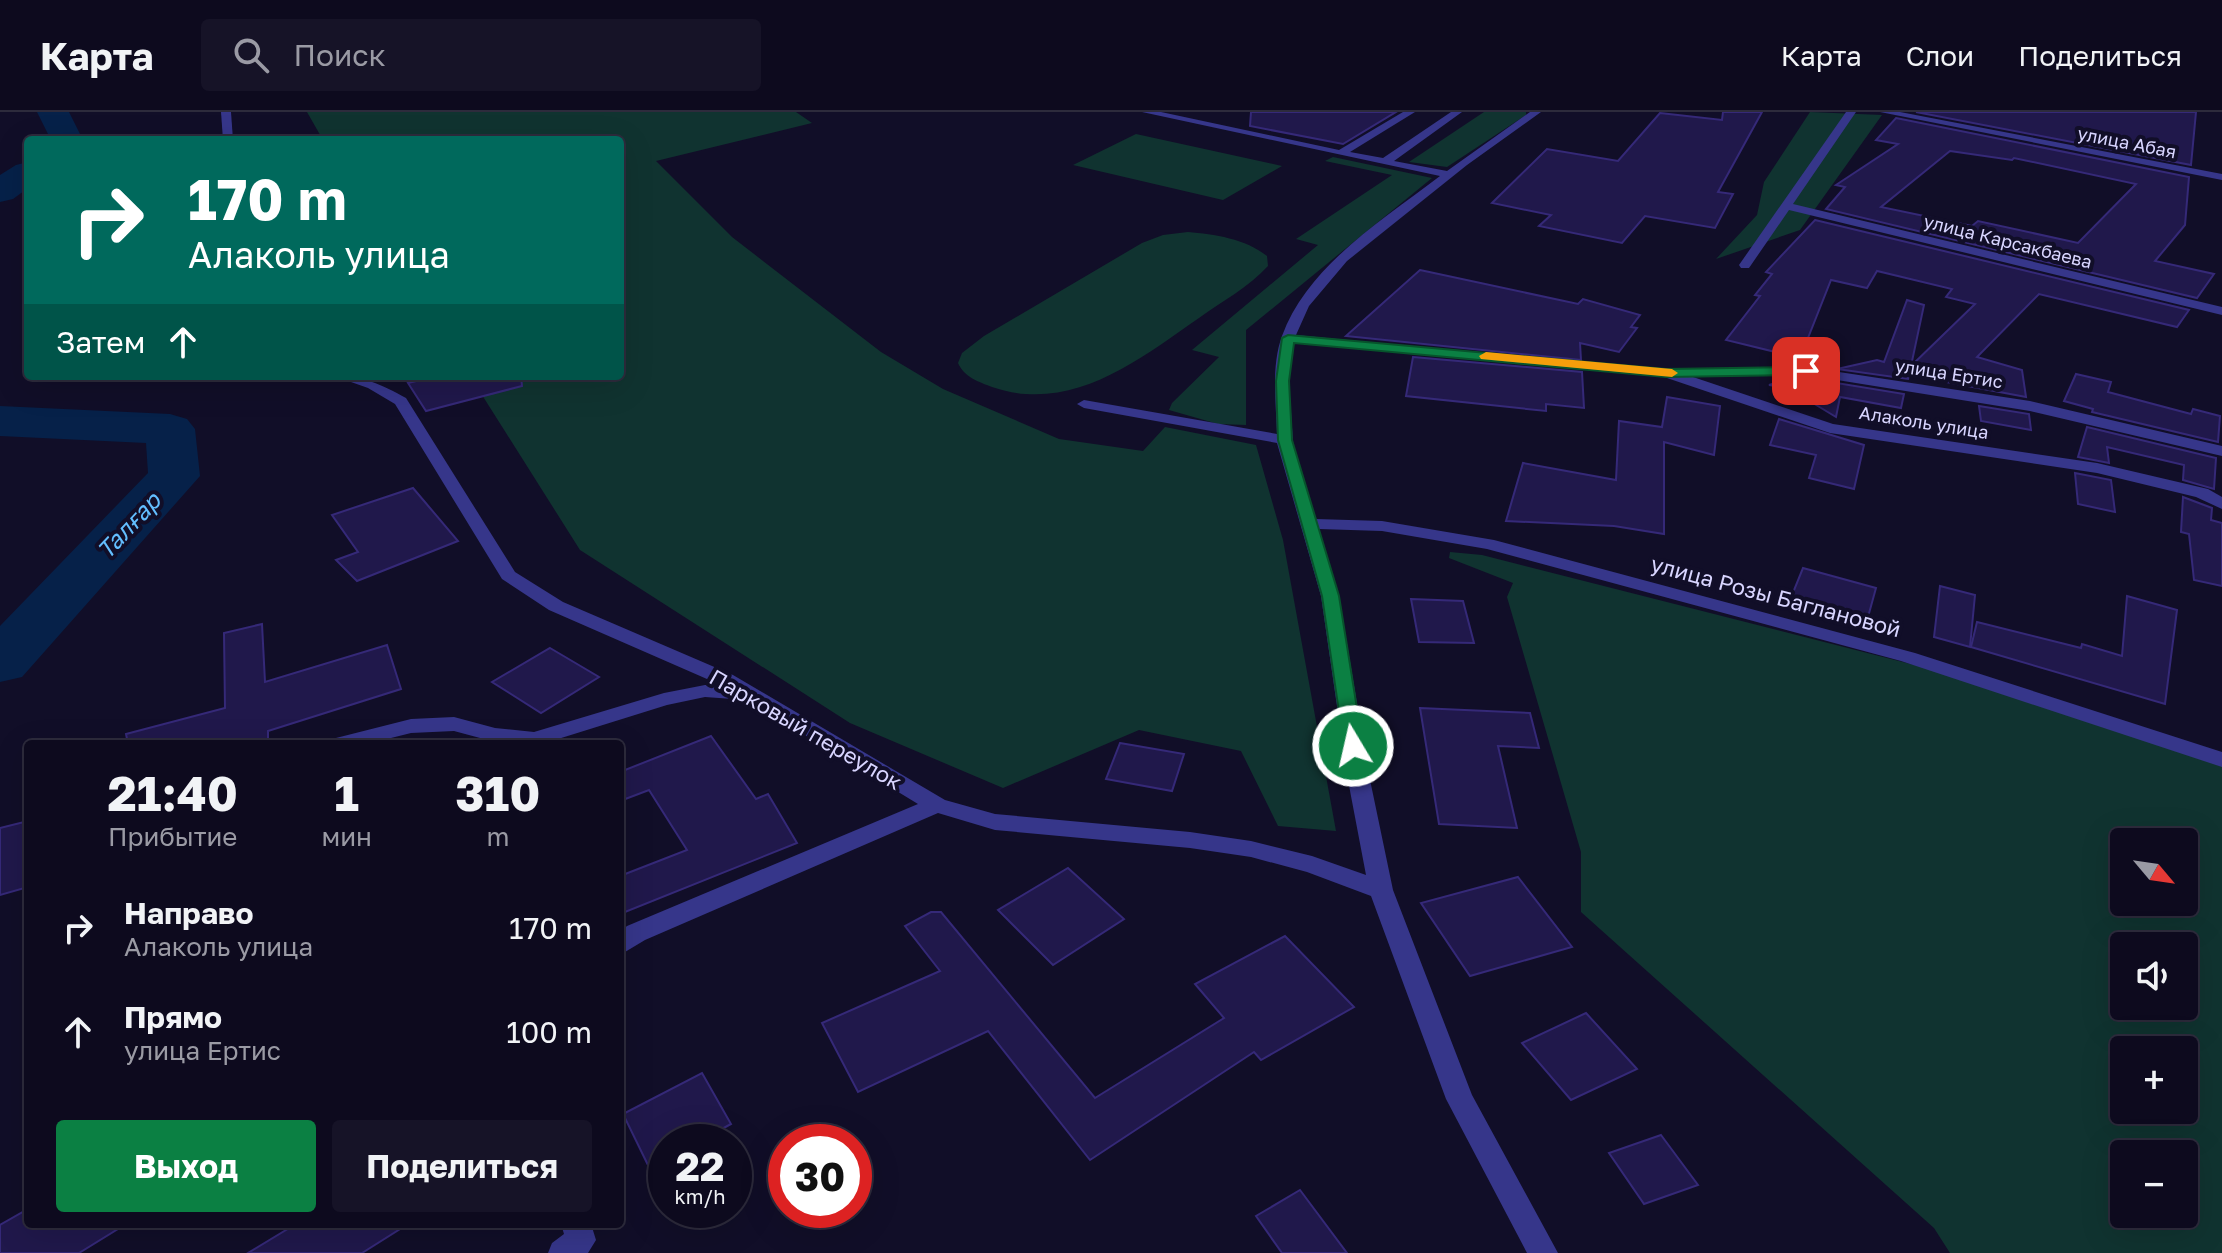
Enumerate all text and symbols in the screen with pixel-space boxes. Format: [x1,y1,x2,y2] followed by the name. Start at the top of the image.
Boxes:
[201,19,761,91] search box
[40,33,153,78] text: Карта
[229,33,273,77] icon: search
[293,37,386,73] text: Поиск
[1781,39,1862,72] text: Карта
[1906,39,1974,72] text: Слои
[2018,39,2182,72] text: Поделиться
[2076,122,2178,162] street label: улица Абая
[188,165,347,232] text: 170 m
[56,168,160,272] icon: right
[1922,209,2094,273] street label: улица Карсакбаева
[188,233,450,276] text: Алаколь улица
[161,320,205,364] icon: ahead
[56,324,145,360] text: Затем
[1772,337,1840,405] pin
[1784,349,1828,393] icon: arrive
[1894,354,2005,392] street label: улица Ертис
[1858,401,1990,443] street label: Алаколь улица
[90,484,167,564] water label: Талғар
[1648,550,1904,642] street label: улица Розы Баглановой
[705,663,907,795] street label: Парковый переулок
[1311,704,1395,788] position arrow
[107,764,238,822] text: 21:40
[334,764,359,822] text: 1
[455,764,541,822] text: 310
[108,821,237,852] text: Прибытие
[321,821,372,852] text: мин
[486,821,509,852] text: m
[2110,828,2198,916] north arrow
[2110,828,2198,1228] map controls
[124,895,253,931] text: Направо
[56,906,100,950] icon: right
[509,910,592,946] text: 170 m
[124,931,313,962] text: Алаколь улица
[2110,932,2198,1020] button: sound
[124,999,222,1035] text: Прямо
[56,1010,100,1054] icon: ahead
[506,1014,592,1050] text: 100 m
[124,1035,281,1066] text: улица Ертис
[2110,1036,2198,1124] button: +
[56,1120,316,1212] button: Выход
[332,1120,592,1212] button: Поделиться
[768,1124,872,1228] speed limit sign: 30
[2110,1140,2198,1228] button: −
[676,1142,724,1190] text: 22
[675,1184,725,1208] text: km/h

